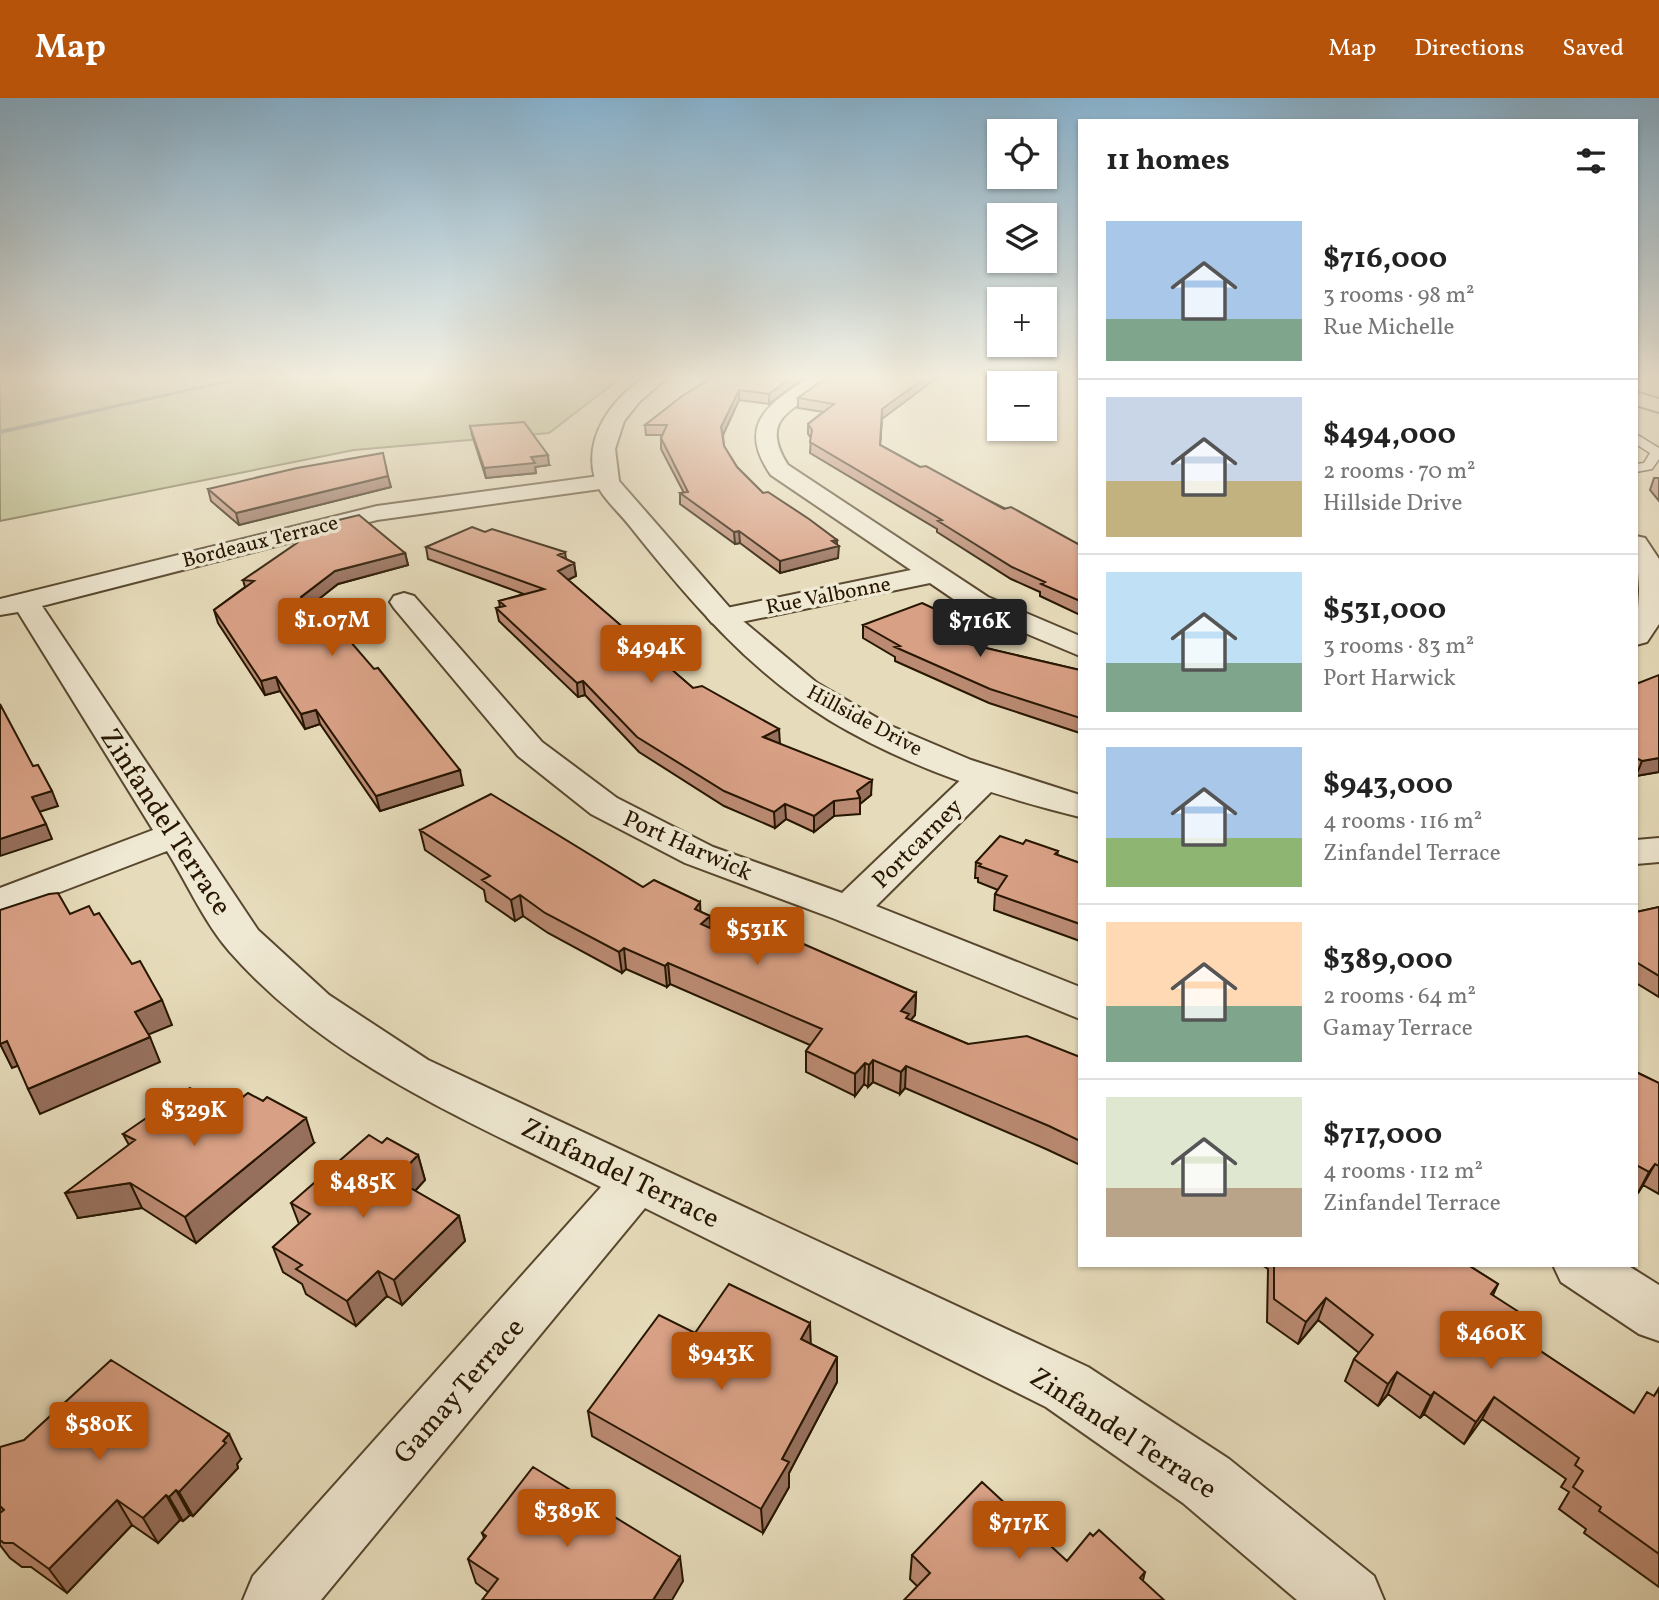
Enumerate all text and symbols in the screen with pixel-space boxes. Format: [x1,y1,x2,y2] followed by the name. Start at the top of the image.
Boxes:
[35,26,106,72] text: Map
[1328,32,1376,66] text: Map
[1414,32,1524,66] text: Directions
[1562,32,1624,66] text: Saved
[987,119,1057,441] map controls
[987,119,1057,189] button: locate
[1106,140,1230,182] text: 11 homes
[1572,142,1610,180] icon: filters
[987,203,1057,273] button: layers
[1323,238,1447,280] text: $716,000
[1162,249,1246,333] icon: home
[1323,280,1475,312] text: 3 rooms · 98 m²
[987,287,1057,357] button: +
[1323,312,1455,344] text: Rue Michelle
[987,371,1057,441] button: −
[1323,414,1456,456] text: $494,000
[1162,425,1246,509] icon: home
[1323,456,1476,488] text: 2 rooms · 70 m²
[1323,488,1462,520] text: Hillside Drive
[179,509,341,576] street label: Bordeaux Terrace
[763,570,893,623] street label: Rue Valbonne
[1323,589,1446,631] text: $531,000
[275,598,389,658] pin: $1.07M
[931,600,1029,659] pin: $716K
[1162,600,1246,684] icon: home
[294,605,370,637] text: $1.07M
[949,606,1011,638] text: $716K
[602,626,700,685] pin: $494K
[1323,631,1474,663] text: 3 rooms · 83 m²
[616,632,686,664] text: $494K
[1323,663,1456,695] text: Port Harwick
[801,679,927,764] street label: Hillside Drive
[90,721,240,924] street label: Zinfandel Terrace
[1323,764,1453,806] text: $943,000
[1162,775,1246,859] icon: home
[866,791,971,897] street label: Portcarney
[617,803,757,891] street label: Port Harwick
[1323,806,1482,838] text: 4 rooms · 116 m²
[1323,838,1501,870] text: Zinfandel Terrace
[708,908,806,967] pin: $531K
[726,914,788,946] text: $531K
[1323,939,1453,981] text: $389,000
[1162,950,1246,1034] icon: home
[1323,981,1476,1013] text: 2 rooms · 64 m²
[1323,1013,1473,1045] text: Gamay Terrace
[145,1088,243,1148] pin: $329K
[161,1095,227,1127] text: $329K
[514,1109,726,1239] street label: Zinfandel Terrace
[1323,1114,1442,1156] text: $717,000
[1162,1125,1246,1209] icon: home
[1323,1156,1483,1188] text: 4 rooms · 112 m²
[314,1160,412,1220] pin: $485K
[330,1167,396,1199] text: $485K
[1323,1188,1501,1220] text: Zinfandel Terrace
[385,1310,534,1473] street label: Gamay Terrace
[1442,1312,1540,1371] pin: $460K
[1456,1318,1526,1350] text: $460K
[672,1332,770,1392] pin: $943K
[688,1339,754,1371] text: $943K
[1021,1359,1224,1509] street label: Zinfandel Terrace
[50,1402,148,1462] pin: $580K
[65,1409,133,1441] text: $580K
[518,1490,616,1549] pin: $389K
[534,1496,600,1528] text: $389K
[970,1502,1068,1561] pin: $717K
[989,1508,1049,1540] text: $717K

